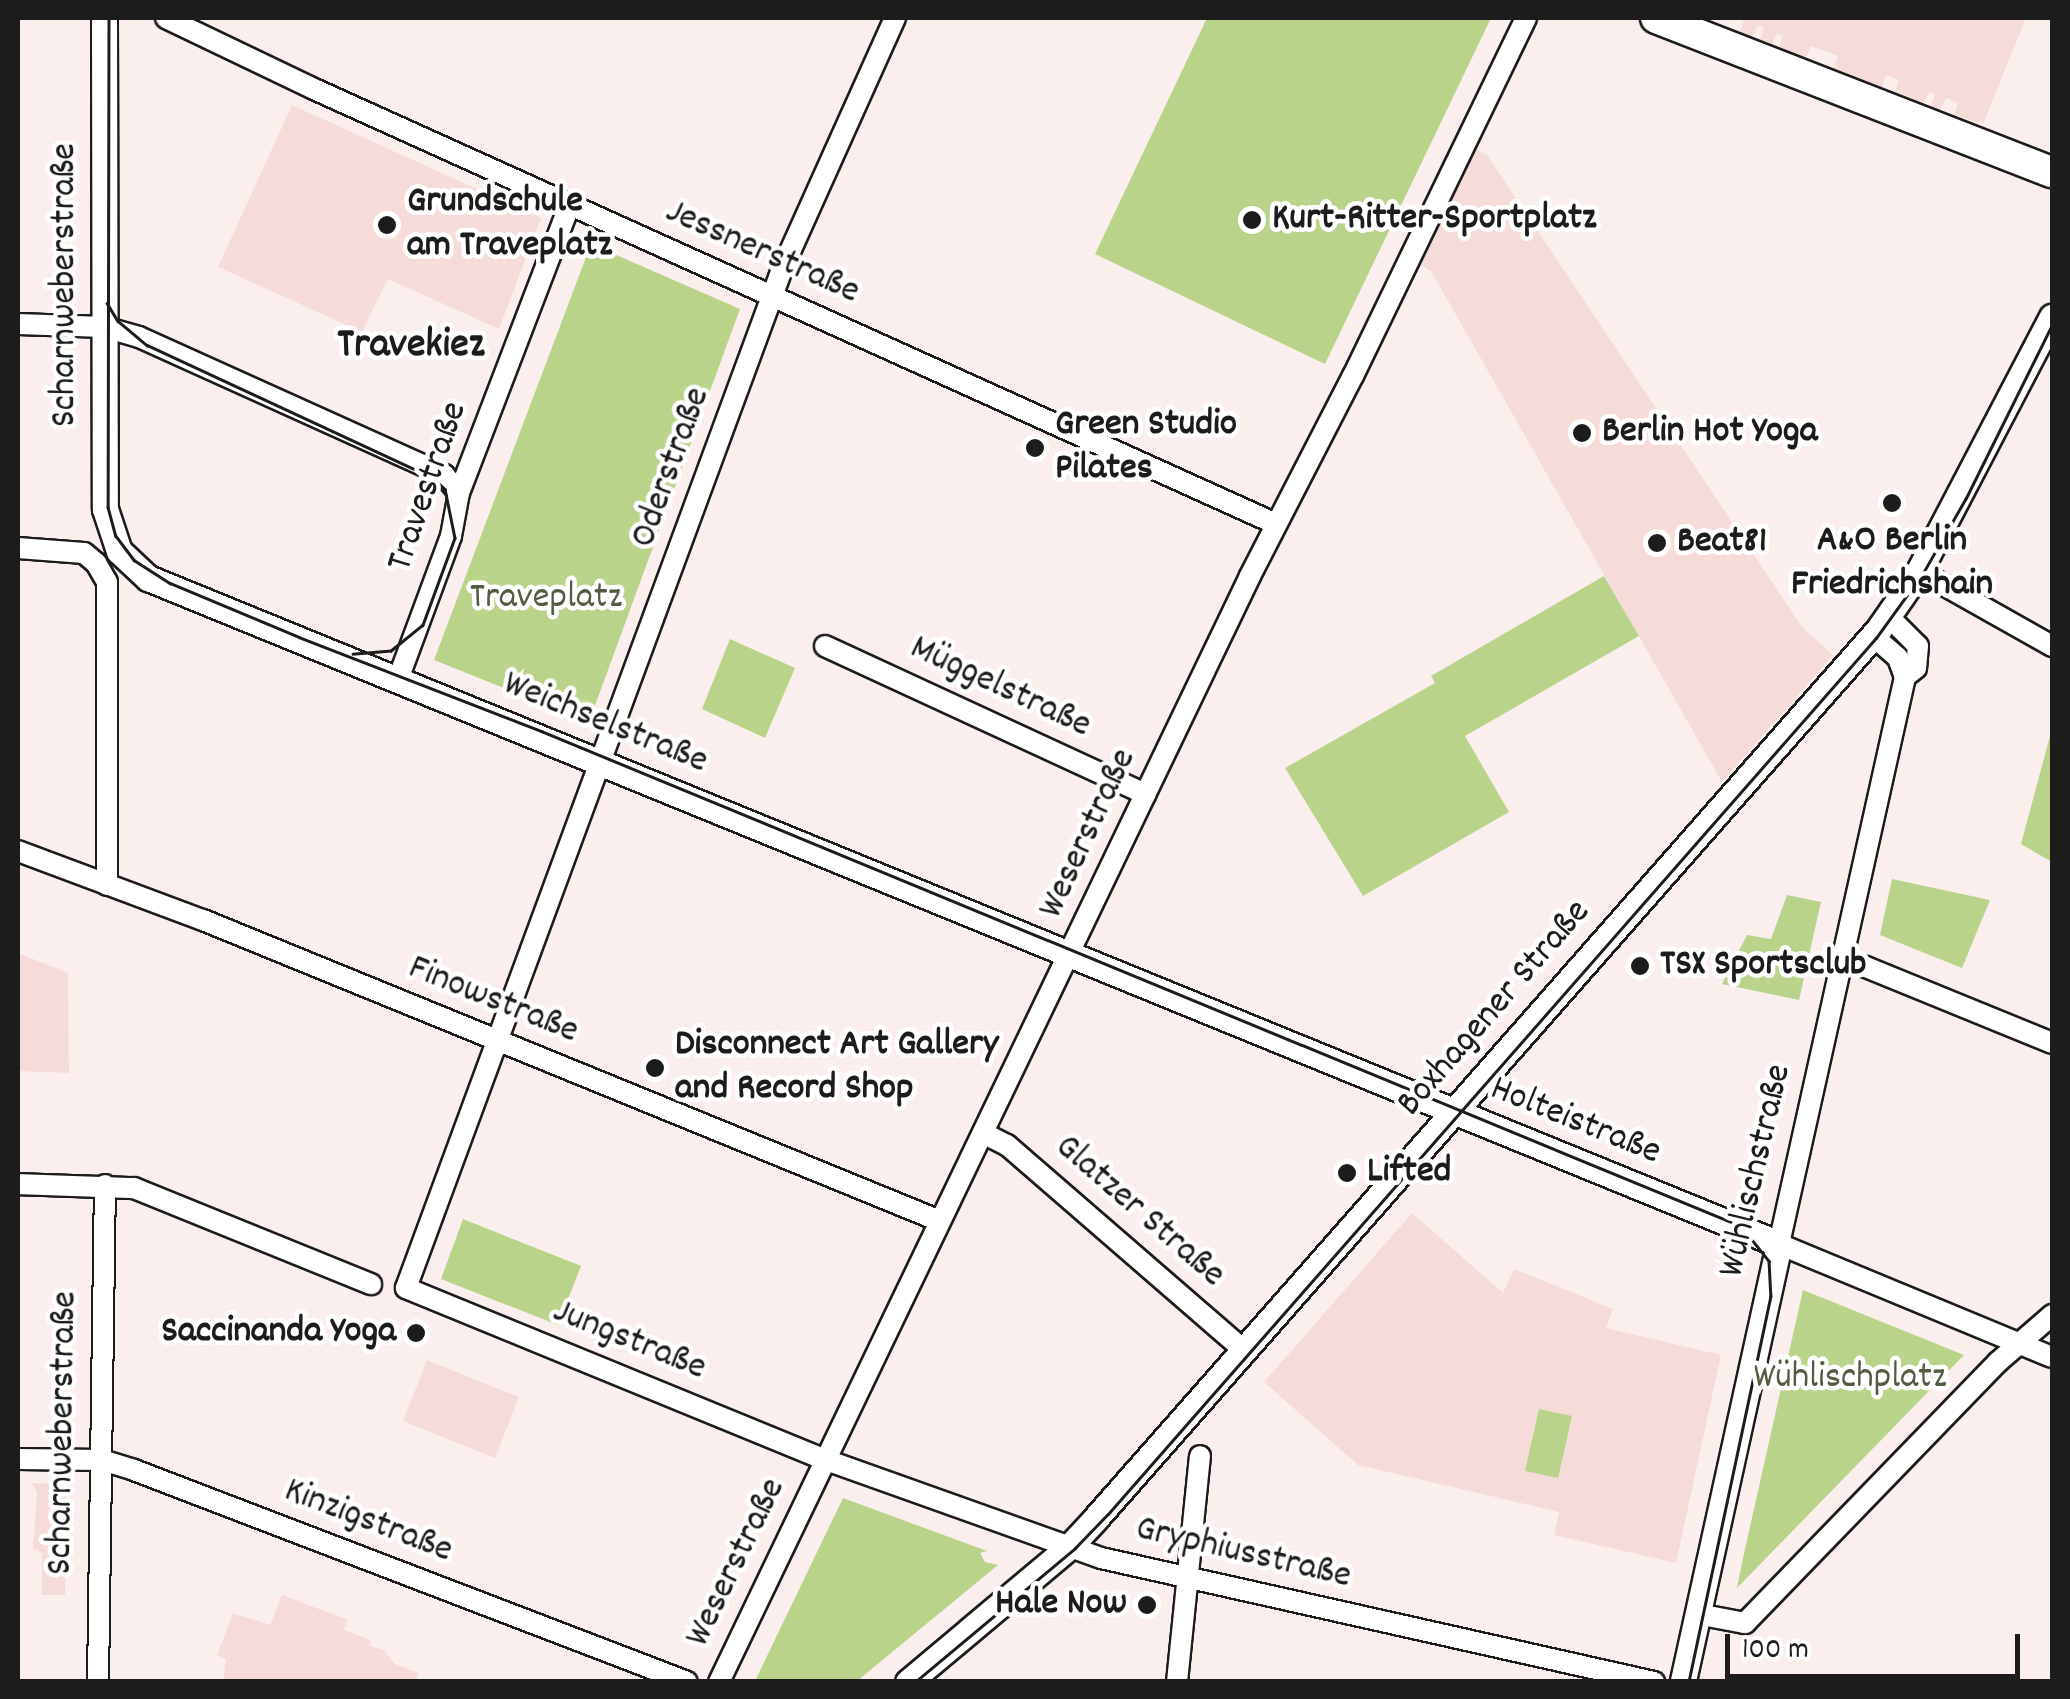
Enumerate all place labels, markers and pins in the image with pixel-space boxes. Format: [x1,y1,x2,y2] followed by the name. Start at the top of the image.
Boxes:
[407,180,612,270] place label: Grundschule am Traveplatz
[1272,197,1597,243] place label: Kurt-Ritter-Sportplatz
[1241,209,1263,231] marker: Kurt-Ritter-Sportplatz
[376,214,398,236] marker: Grundschule am Traveplatz
[1055,403,1237,492] place label: Green Studio Pilates
[1602,410,1817,456] place label: Berlin Hot Yoga
[1571,422,1593,444] marker: Berlin Hot Yoga
[1024,437,1046,459] marker: Green Studio Pilates
[1881,492,1903,514] marker: A&O Berlin Friedrichshain
[1791,519,1993,608] place label: A&O Berlin Friedrichshain
[1677,520,1767,566] place label: Beat81
[1646,532,1668,554] marker: Beat81
[1660,943,1867,989] place label: TSX Sportsclub
[1629,955,1651,977] marker: TSX Sportsclub
[675,1023,998,1112] place label: Disconnect Art Gallery and Record Shop
[644,1057,666,1079] marker: Disconnect Art Gallery and Record Shop
[1367,1150,1451,1196] place label: Lifted
[1336,1162,1358,1184] marker: Lifted
[161,1310,396,1356] place label: Saccinanda Yoga
[405,1322,427,1344] marker: Saccinanda Yoga
[995,1582,1127,1628] place label: Hale Now
[1136,1594,1158,1616] marker: Hale Now

